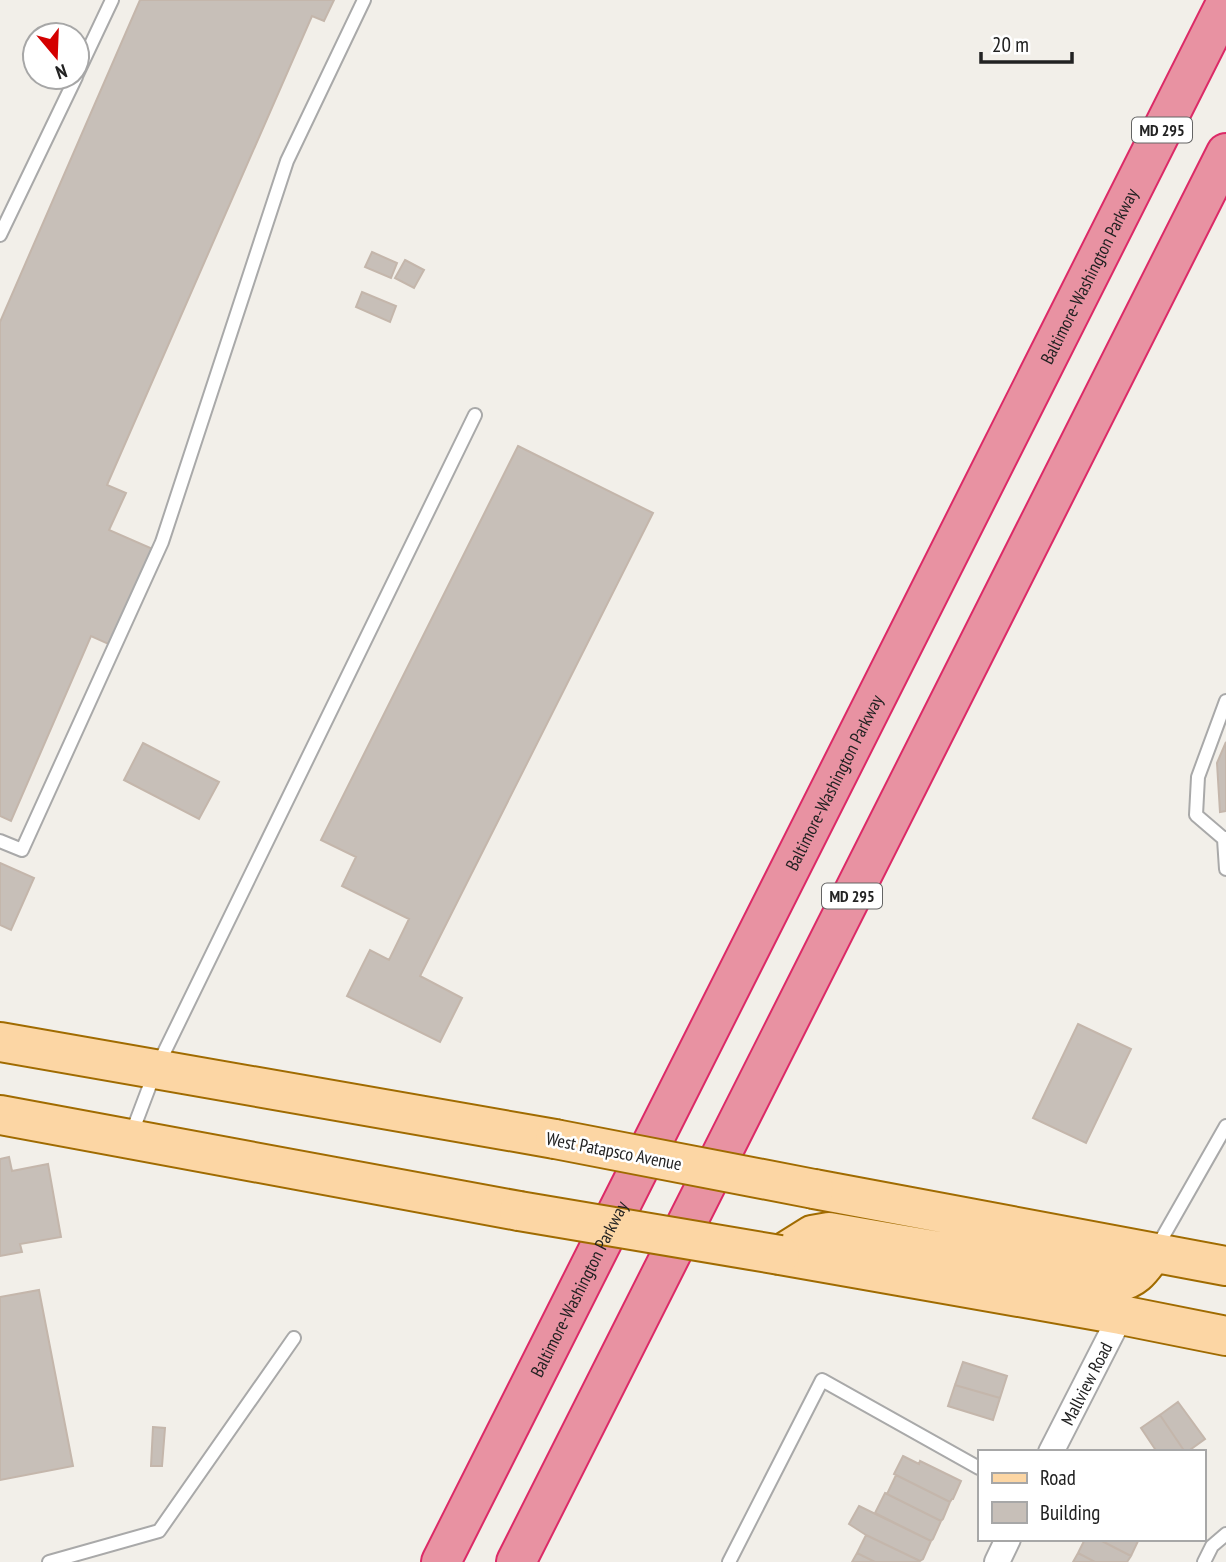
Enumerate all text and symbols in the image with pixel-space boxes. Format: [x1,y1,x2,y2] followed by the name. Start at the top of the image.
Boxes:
[21,21,91,91] north arrow
[981,21,1072,65] scale bar
[992,31,1029,58] text: 20 m
[53,59,70,85] text: N
[1132,118,1192,142] road number: MD 295
[1035,184,1143,368] street label: Baltimore-Washington Parkway
[780,690,888,874] street label: Baltimore-Washington Parkway
[822,884,882,908] road number: MD 295
[544,1127,684,1175] street label: West Patapsco Avenue
[525,1197,633,1380] street label: Baltimore-Washington Parkway
[1055,1338,1117,1429] street label: Mallview Road
[978,1450,1205,1541] legend
[1040,1464,1076,1491] text: Road
[1040,1499,1100,1526] text: Building

